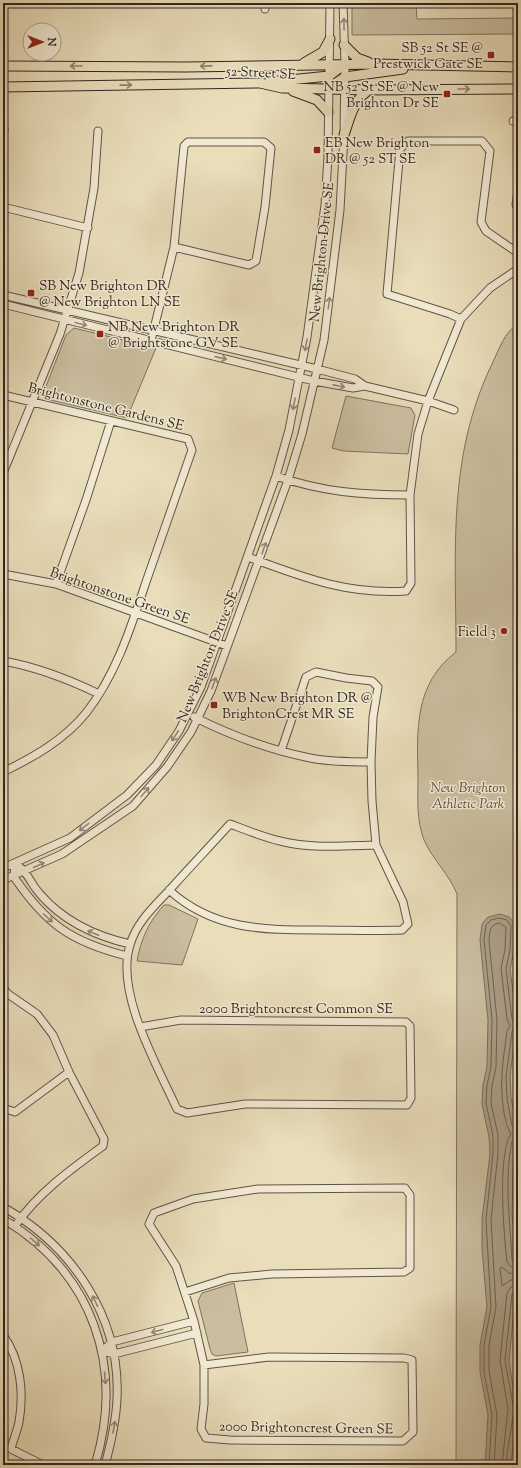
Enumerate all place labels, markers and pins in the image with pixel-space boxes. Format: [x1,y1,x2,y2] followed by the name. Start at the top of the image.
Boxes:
[373,39,484,75] place label: SB 52 St SE @ Prestwick Gate SE
[486,50,496,60] marker: SB 52 St SE @ Prestwick Gate SE
[324,78,440,114] place label: NB 52 St SE @ New Brighton Dr SE
[442,89,452,99] marker: NB 52 St SE @ New Brighton Dr SE
[325,134,430,170] place label: EB New Brighton DR @ 52 ST SE
[312,145,322,155] marker: EB New Brighton DR @ 52 ST SE
[39,277,181,313] place label: SB New Brighton DR @ New Brighton LN SE
[26,288,36,298] marker: SB New Brighton DR @ New Brighton LN SE
[108,318,239,354] place label: NB New Brighton DR @ Brightstone GV SE
[95,329,105,339] marker: NB New Brighton DR @ Brightstone GV SE
[458,623,496,643] place label: Field 3
[499,626,509,636] marker: Field 3
[222,689,372,725] place label: WB New Brighton DR @ BrightonCrest MR SE
[209,700,219,710] marker: WB New Brighton DR @ BrightonCrest MR SE

